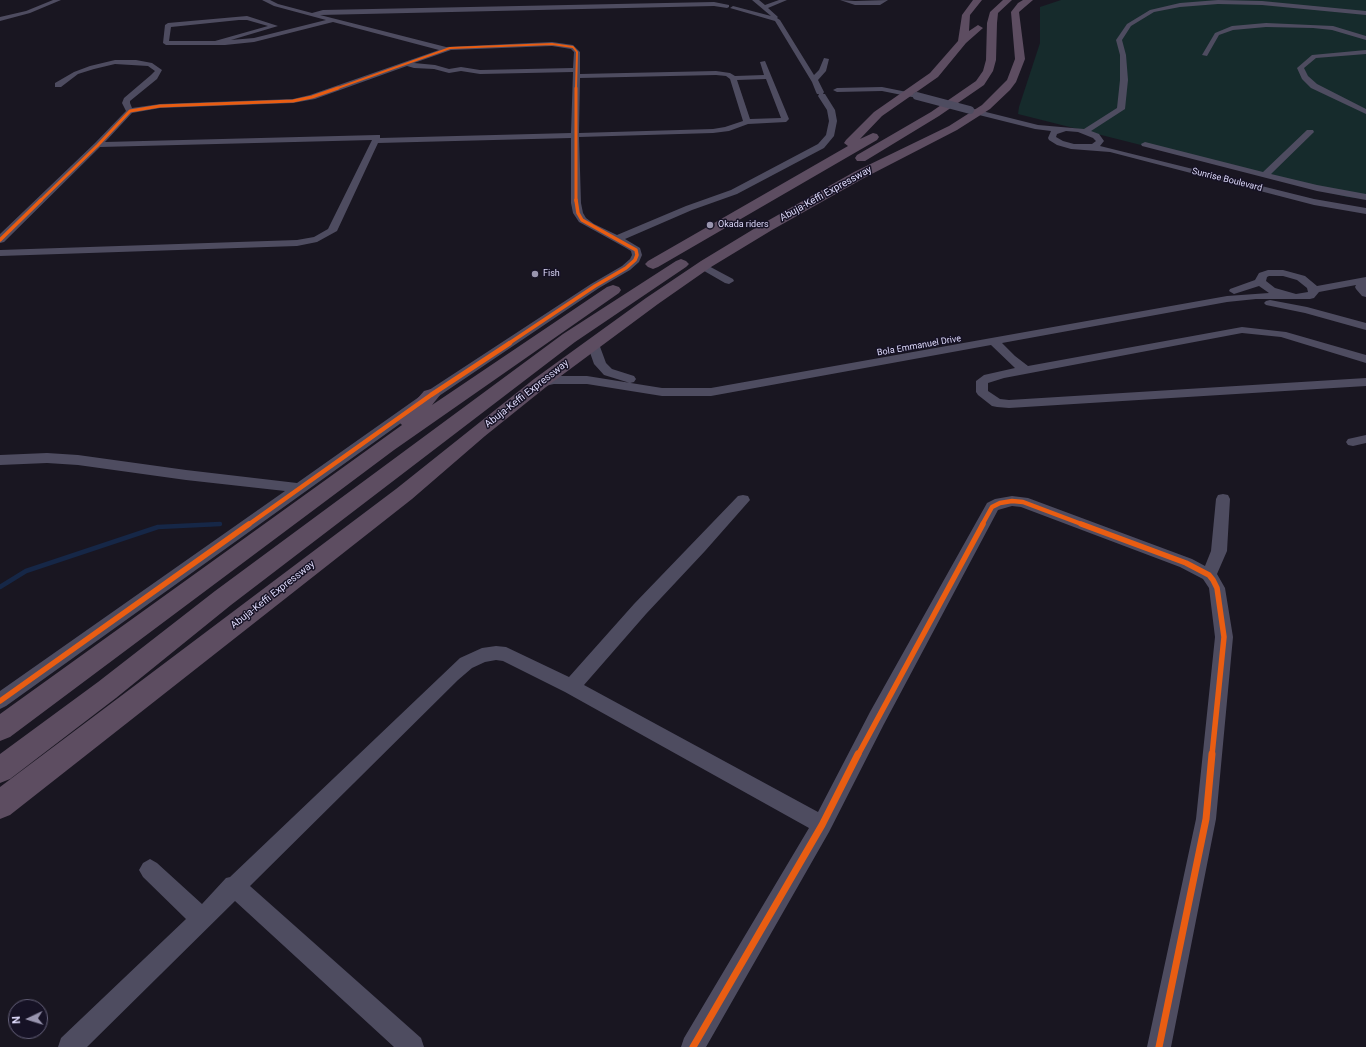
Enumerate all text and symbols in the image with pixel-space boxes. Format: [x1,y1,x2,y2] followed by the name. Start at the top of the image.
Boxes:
[778,164,874,224] street label: Abuja-Keffi Expressway
[1191,166,1263,194] street label: Sunrise Boulevard
[705,220,715,230] marker: Okada riders
[718,220,769,230] place label: Okada riders
[530,269,540,279] marker: Fish
[543,269,560,279] place label: Fish
[876,333,962,359] street label: Bola Emmanuel Drive
[483,357,571,431] street label: Abuja-Keffi Expressway
[229,558,317,632] street label: Abuja-Keffi Expressway
[8,999,48,1039] north arrow
[10,1015,23,1024] text: N

